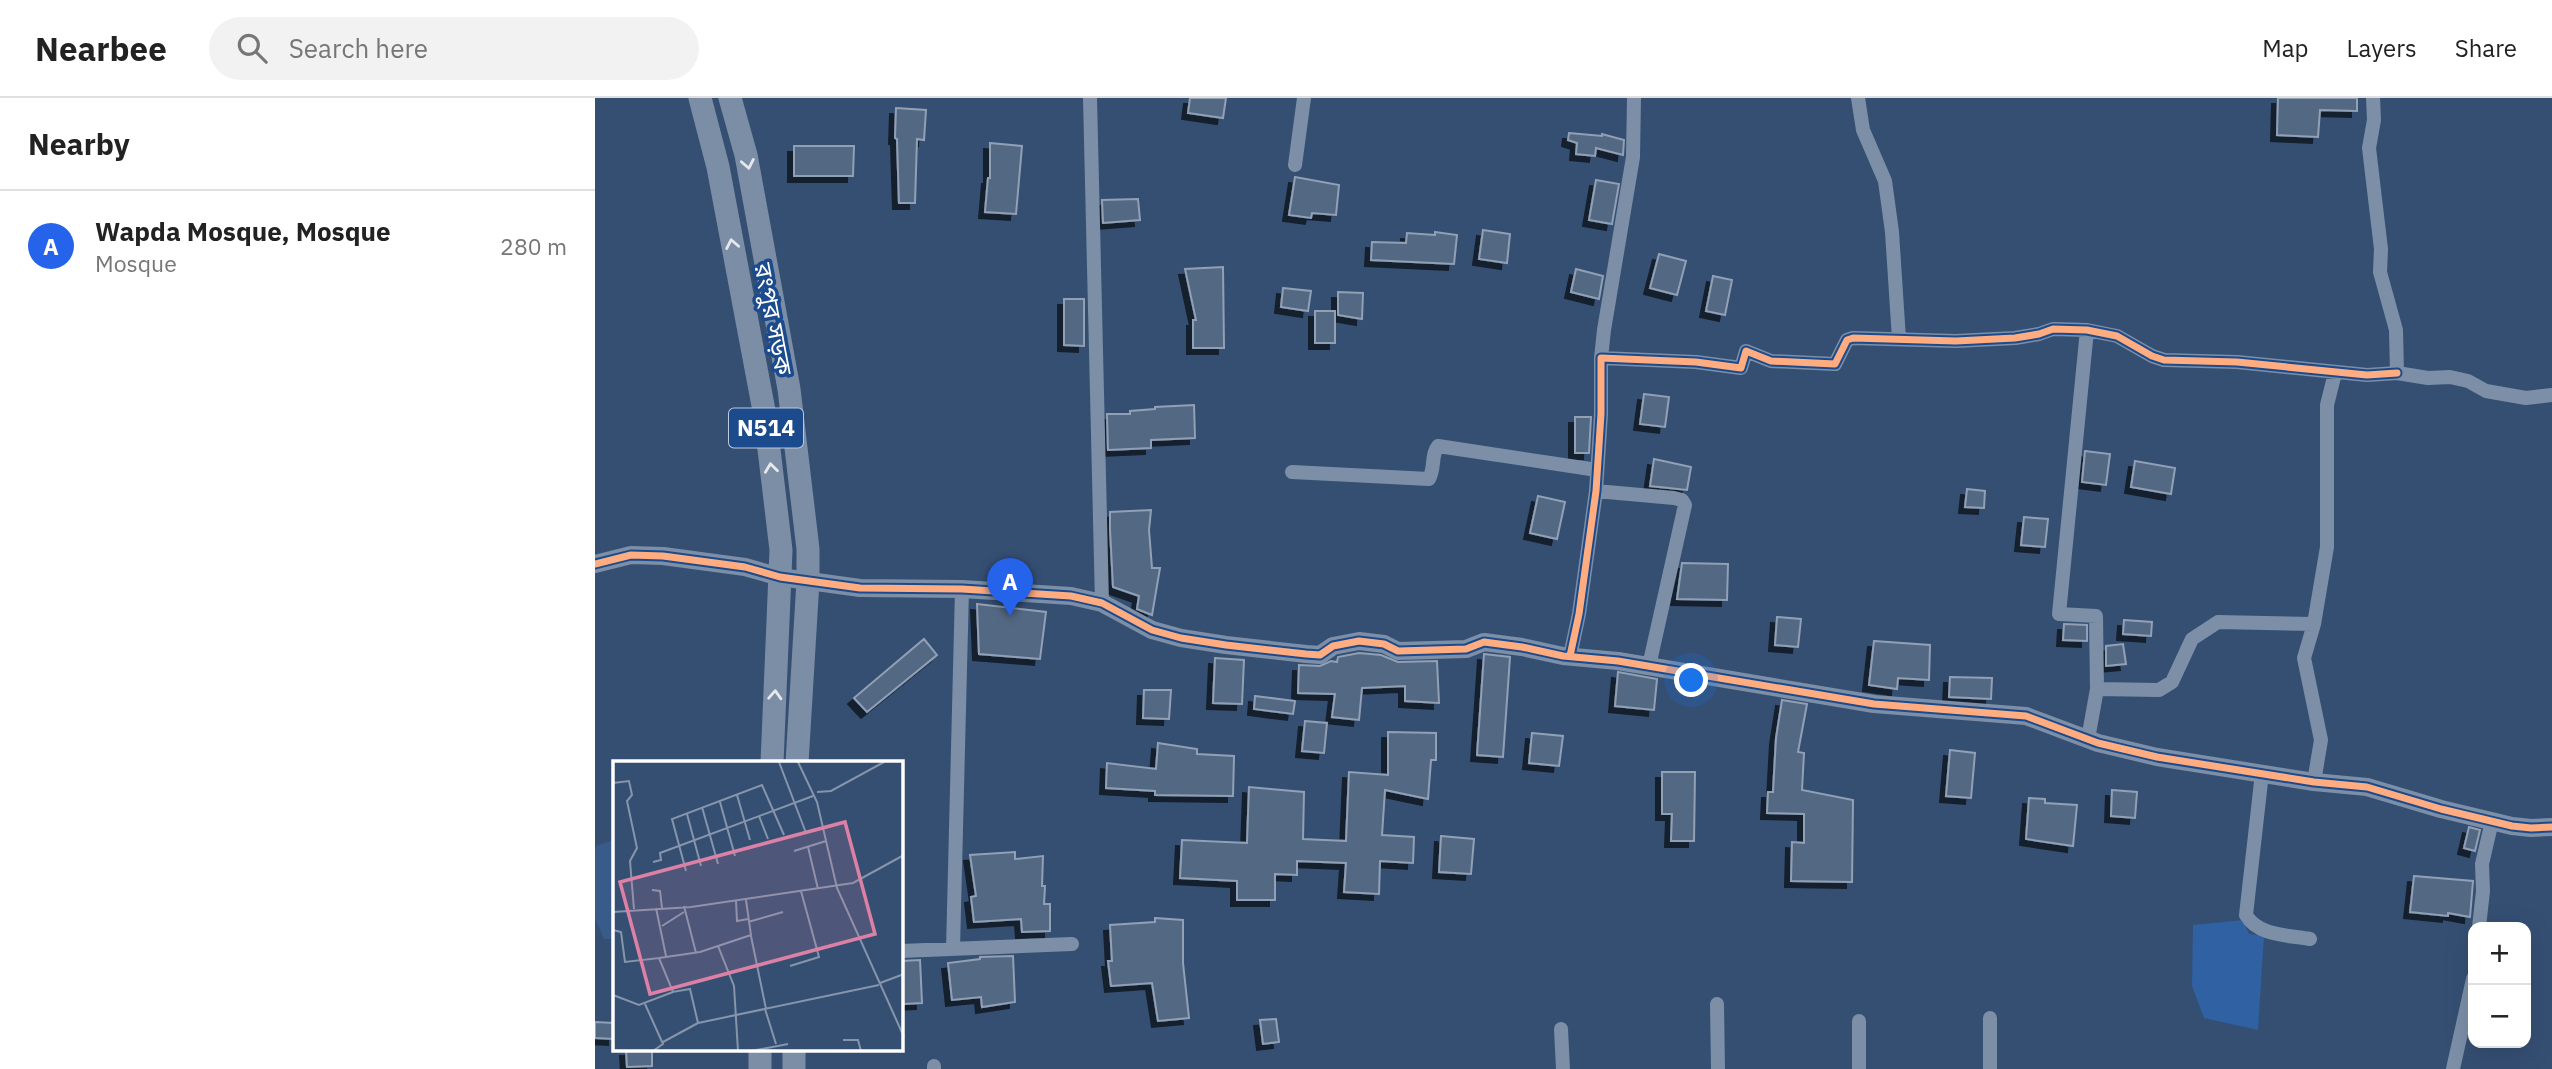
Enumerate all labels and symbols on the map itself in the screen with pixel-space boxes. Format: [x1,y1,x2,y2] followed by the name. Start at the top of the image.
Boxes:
[739,158,754,170] one-way arrow
[726,238,741,250] one-way arrow
[747,259,801,378] street label: রংপুর সড়ক
[729,408,803,448] road number: N514
[763,462,778,474] one-way arrow
[987,558,1033,616] pin: A
[1674,663,1708,697] your location
[767,689,782,700] one-way arrow
[613,761,903,1052] inset map

